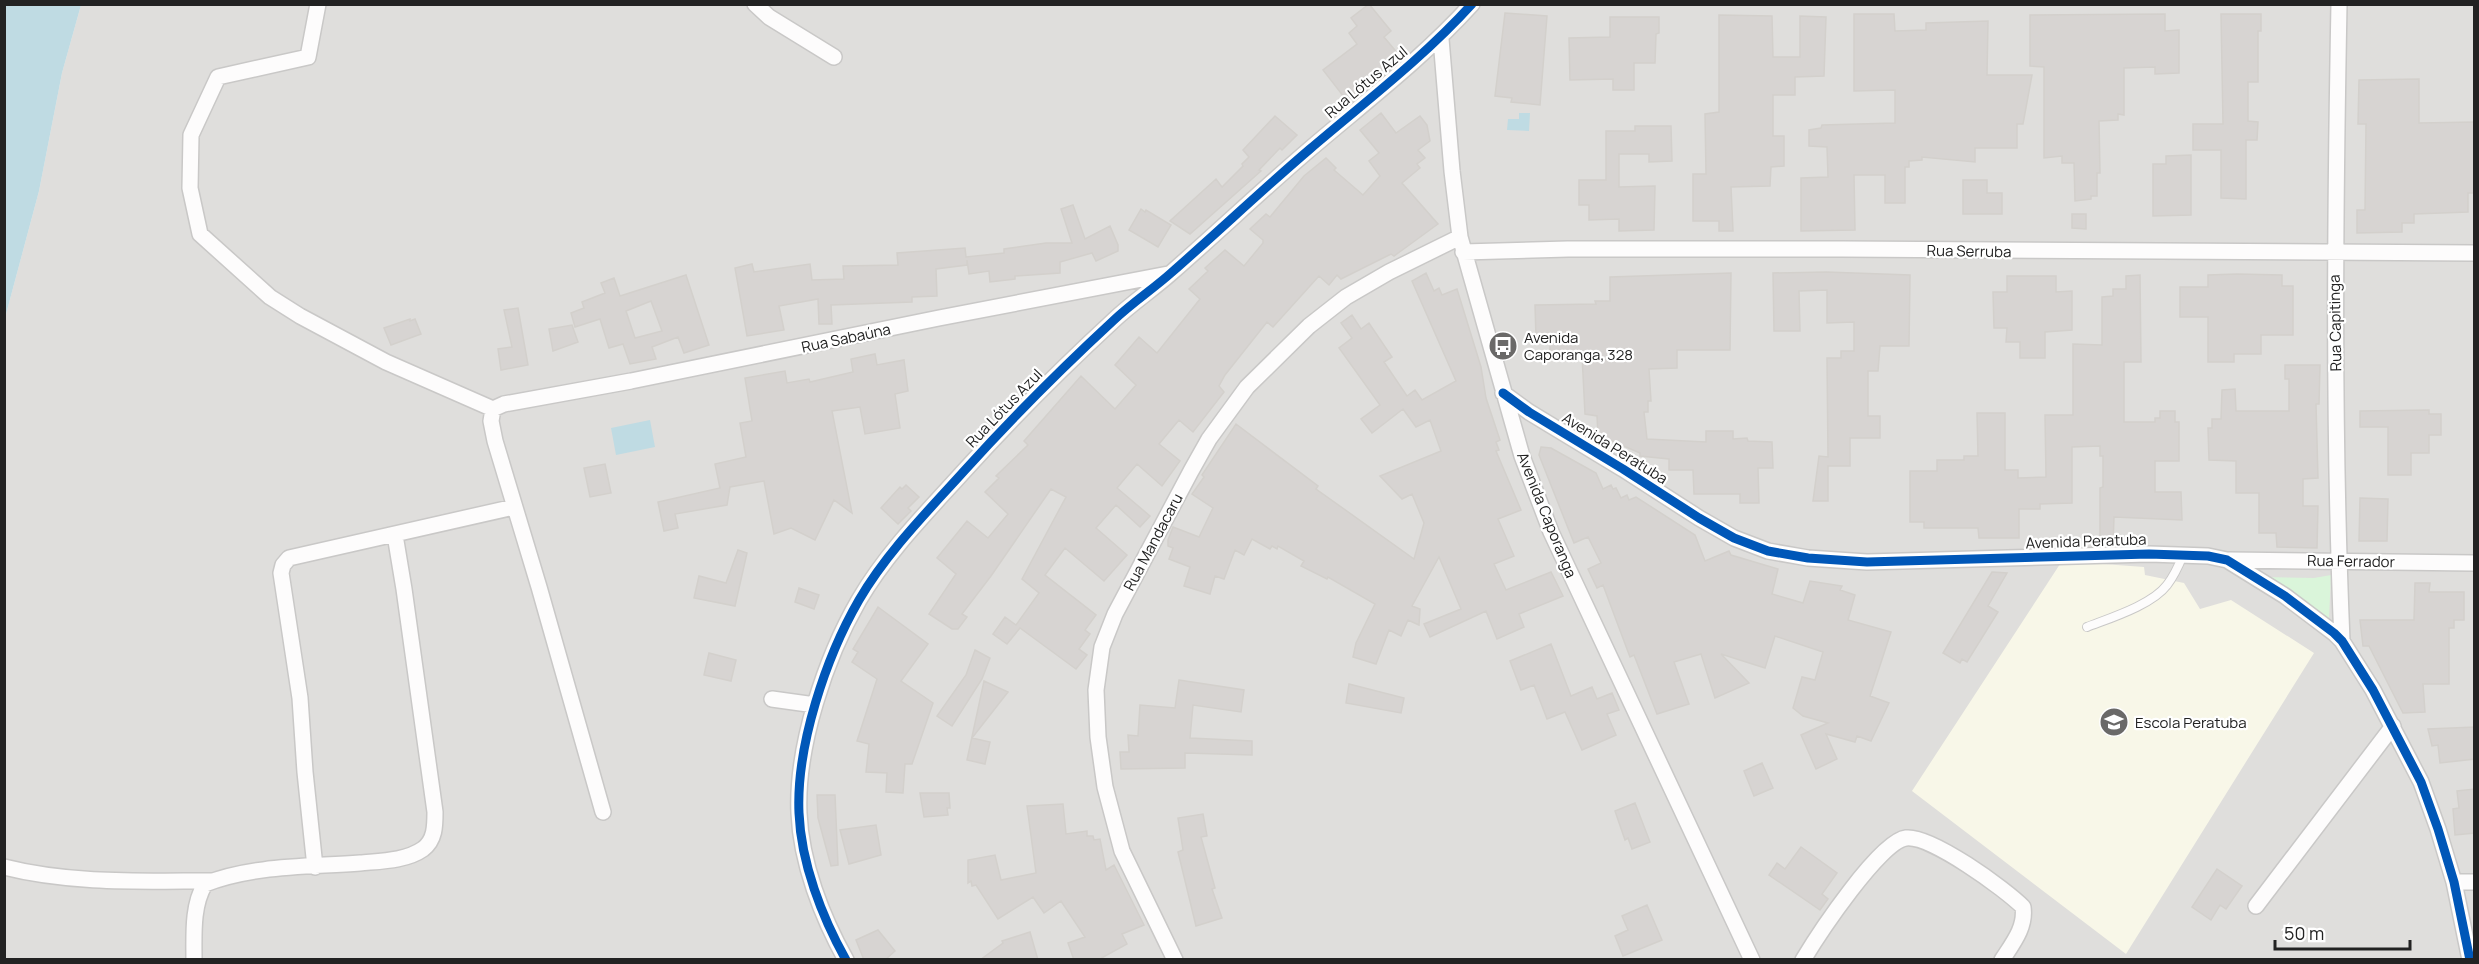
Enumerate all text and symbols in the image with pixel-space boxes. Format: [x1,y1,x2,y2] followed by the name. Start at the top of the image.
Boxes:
[1320,41,1412,123] street label: Rua Lótus Azul
[1926,240,2012,262] street label: Rua Serruba
[2324,274,2346,372] street label: Rua Capitinga
[799,318,893,358] street label: Rua Sabaúna
[1524,327,1633,365] place label: Avenida Caporanga, 328
[1487,330,1519,362] bus stop icon: Avenida Caporanga, 328
[961,364,1047,452] street label: Rua Lótus Azul
[1558,407,1672,489] street label: Avenida Peratuba
[1512,449,1582,581] street label: Avenida Caporanga
[1118,490,1188,594] street label: Rua Mandacaru
[2025,528,2147,554] street label: Avenida Peratuba
[2307,550,2396,572] street label: Rua Ferrador
[2098,706,2130,738] school or university icon: Escola Peratuba
[2135,712,2247,733] place label: Escola Peratuba
[2275,913,2410,951] scale bar
[2284,921,2324,945] text: 50 m

